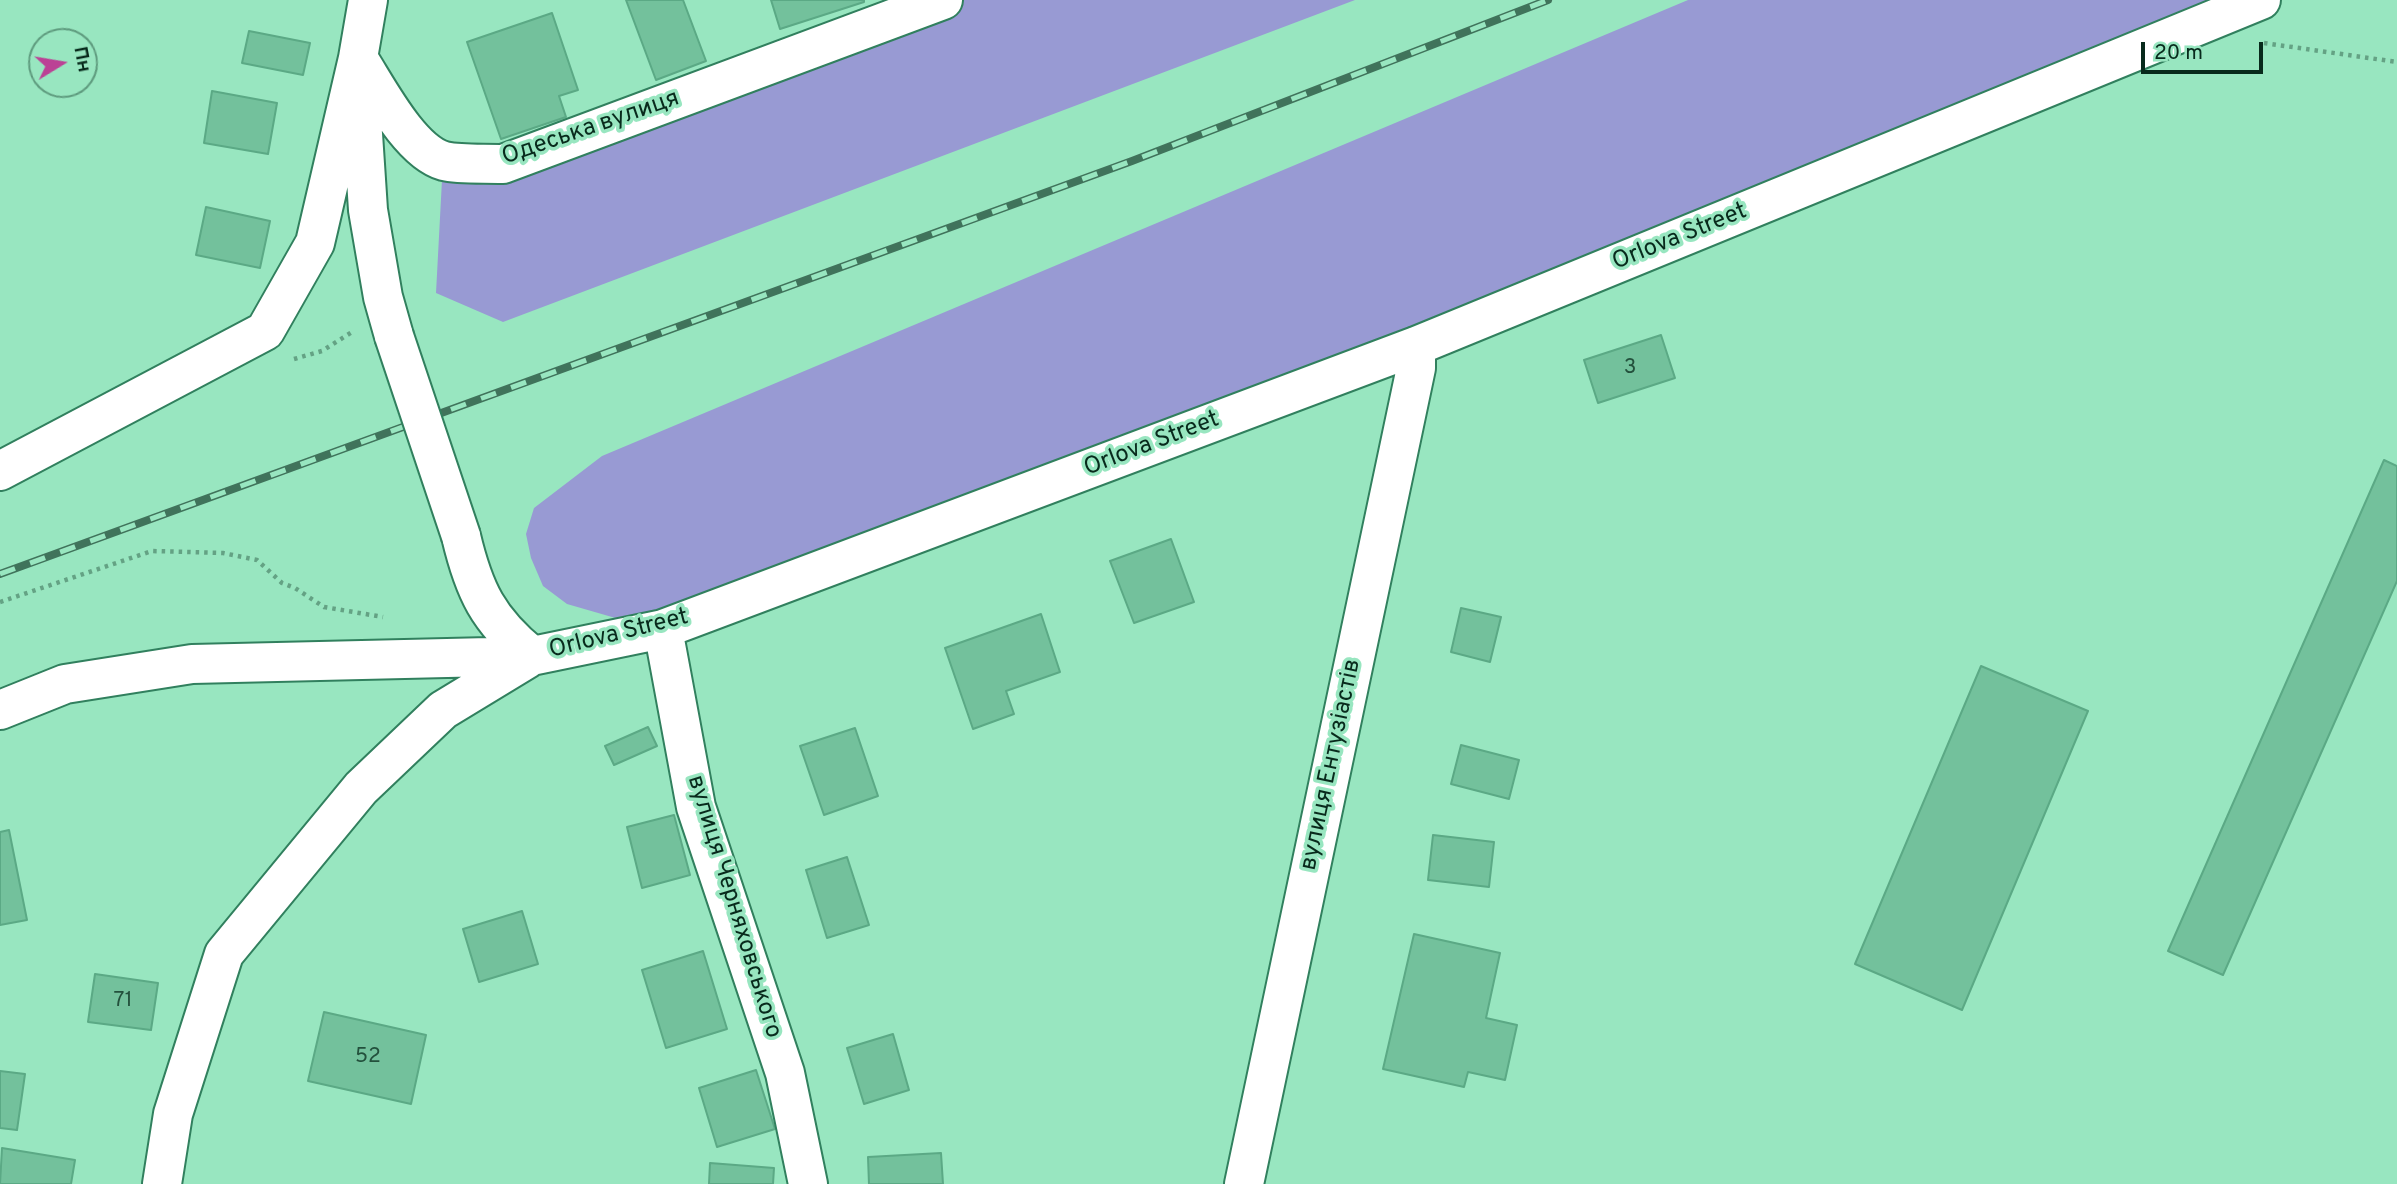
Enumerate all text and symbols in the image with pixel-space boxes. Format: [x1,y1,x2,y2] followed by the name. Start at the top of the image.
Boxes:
[28,28,98,98] north arrow
[2145,28,2268,72] scale bar
[2154,40,2203,67] text: 20 m
[67,44,96,74] text: Пн
[498,85,684,173] street label: Одеська вулиця
[1609,198,1751,278] street label: Orlova Street
[1624,356,1636,382] house number: 3
[1080,406,1224,484] street label: Orlova Street
[546,604,692,666] street label: Orlova Street
[1296,657,1368,873] street label: вулиця Ентузіастів
[679,772,787,1042] street label: вулиця Черняховського
[113,989,133,1015] house number: 71
[355,1045,381,1071] house number: 52

